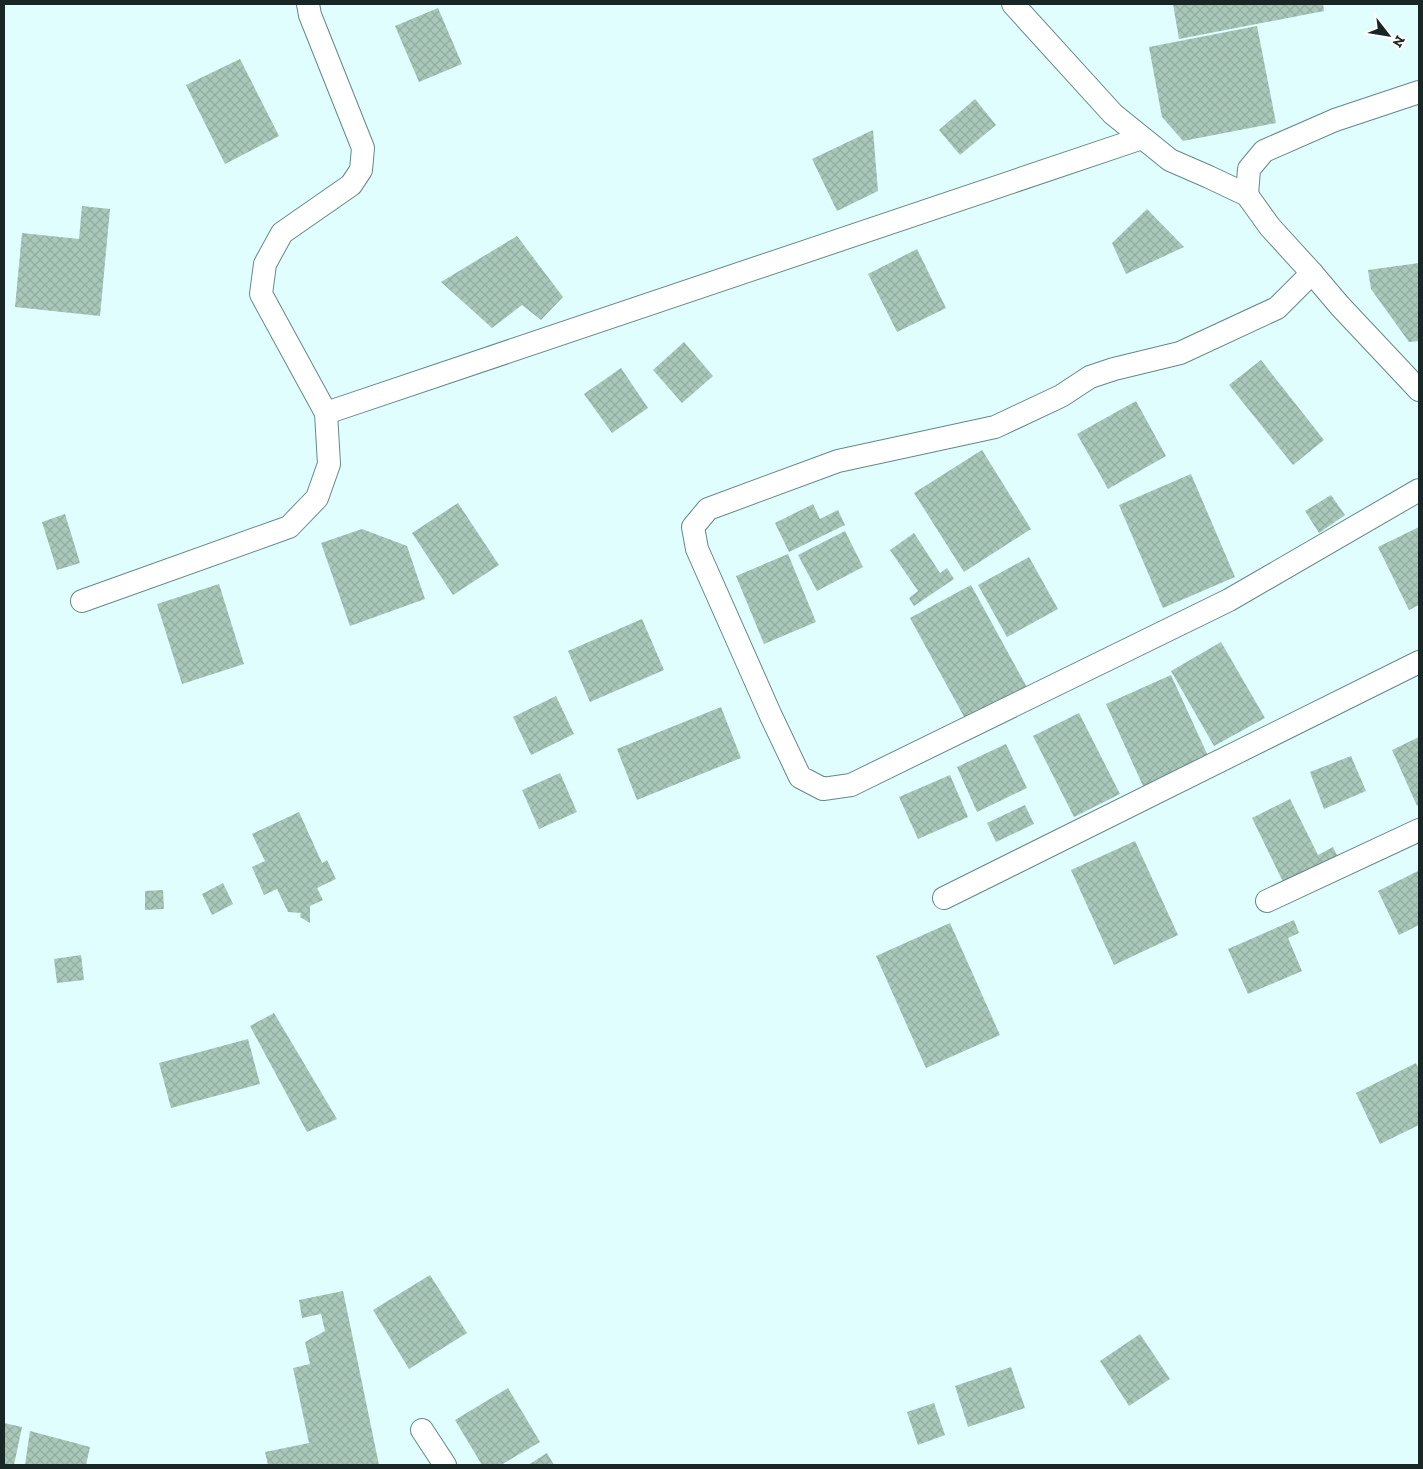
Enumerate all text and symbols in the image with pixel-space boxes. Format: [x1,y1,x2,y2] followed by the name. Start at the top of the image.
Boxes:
[1363,10,1413,60] north arrow
[1389,32,1409,51] text: N

